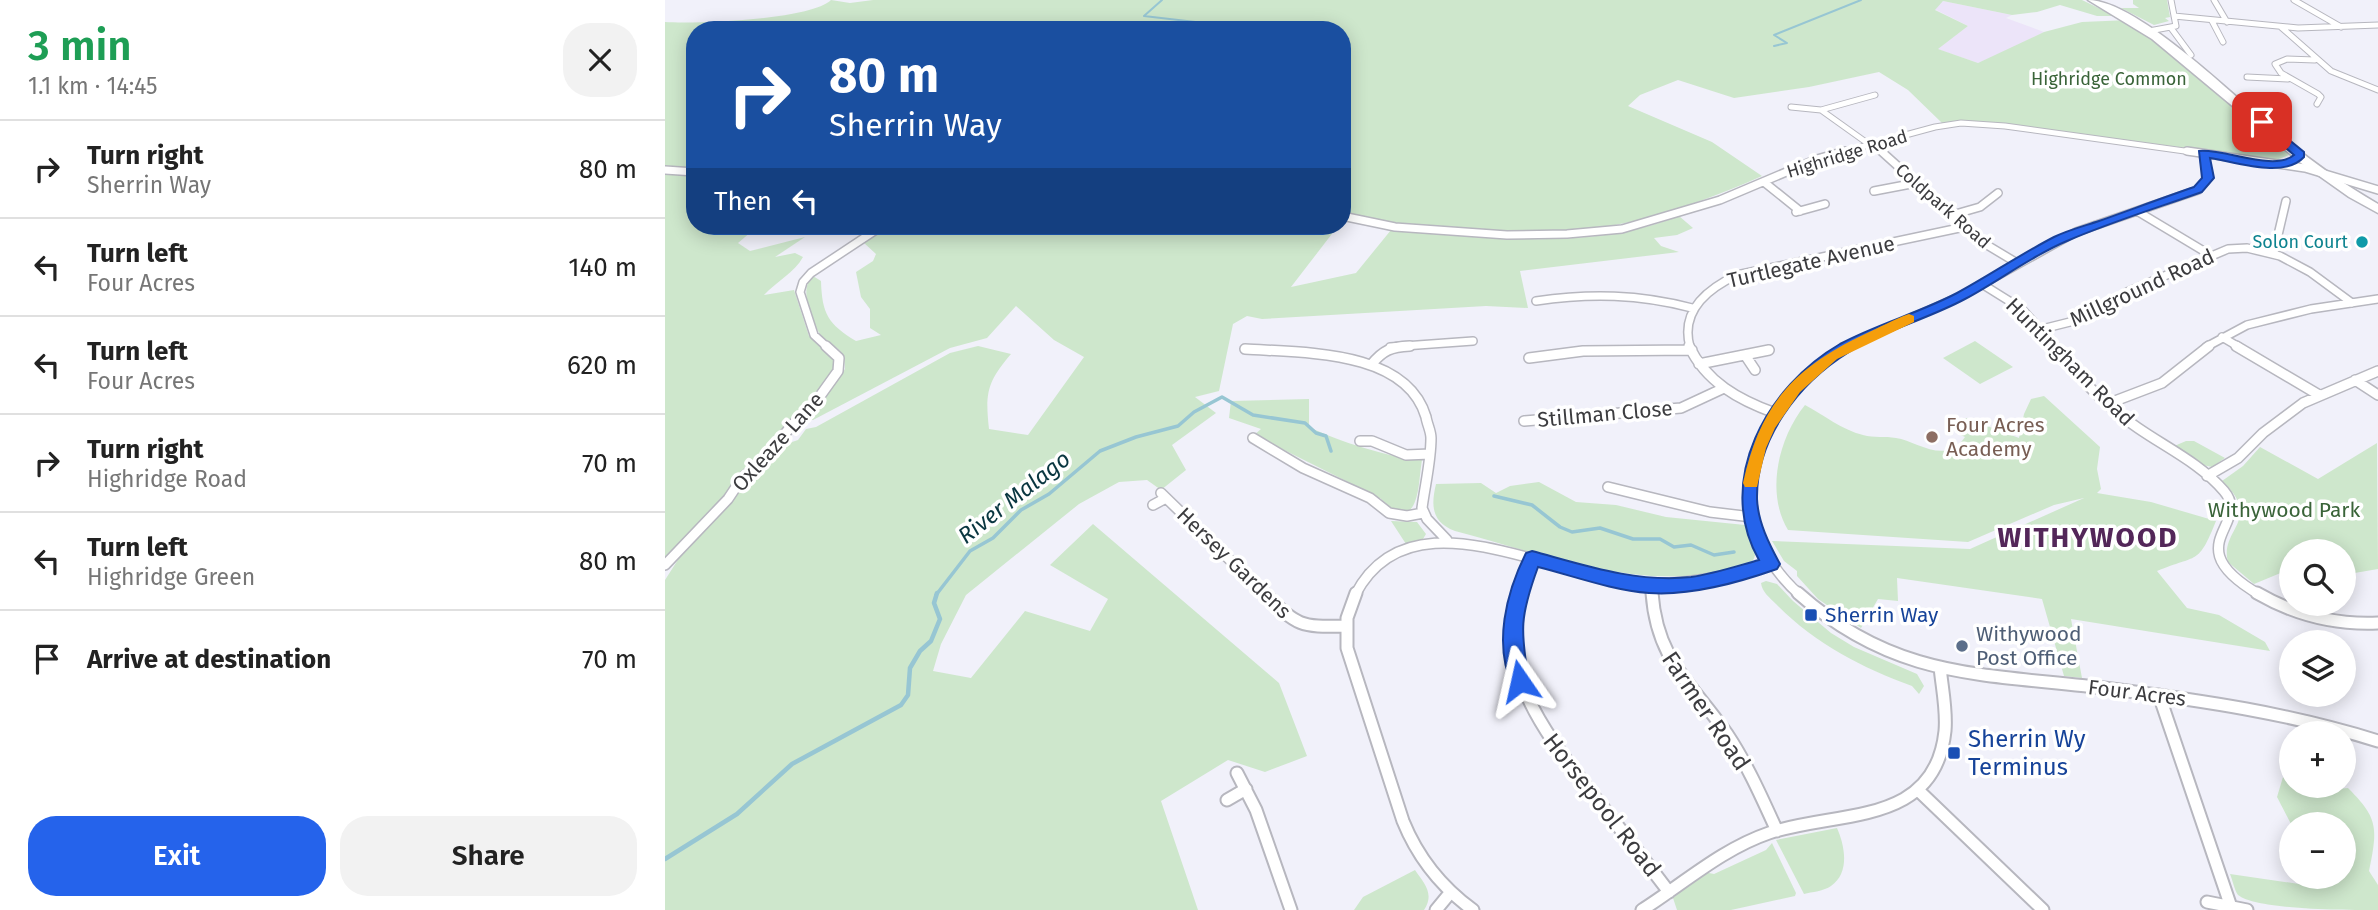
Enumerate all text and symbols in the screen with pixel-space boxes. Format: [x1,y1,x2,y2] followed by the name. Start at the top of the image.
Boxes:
[28,21,132,71] text: 3 min
[563,23,637,97] button: close
[829,46,939,105] text: 80 m
[714,49,805,140] icon: right
[2031,68,2187,90] park label: Highridge Common
[28,72,158,100] text: 1.1 km · 14:45
[2232,92,2292,152] pin
[2243,103,2281,141] icon: arrive
[829,106,1002,144] text: Sherrin Way
[1784,125,1910,183] street label: Highridge Road
[87,140,204,171] text: Turn right
[28,150,66,188] icon: right
[579,154,637,185] text: 80 m
[1891,159,1995,253] street label: Coldpark Road
[87,171,211,199] text: Sherrin Way
[786,182,824,220] icon: left
[714,186,772,217] text: Then
[1725,230,1897,294] street label: Turtlegate Avenue
[2253,231,2348,253] place label: Solon Court
[2354,234,2370,250] marker: Solon Court
[87,238,188,269] text: Turn left
[2066,243,2218,333] street label: Millground Road
[28,248,66,286] icon: left
[568,252,637,283] text: 140 m
[87,269,195,297] text: Four Acres
[2000,292,2140,432] street label: Huntingham Road
[87,336,188,367] text: Turn left
[28,346,66,384] icon: left
[567,350,637,381] text: 620 m
[87,367,195,395] text: Four Acres
[727,387,829,497] street label: Oxleaze Lane
[1536,395,1674,433] street label: Stillman Close
[1946,412,2045,462] place label: Four Acres Academy
[1924,429,1940,445] marker: Four Acres Academy
[87,434,204,465] text: Turn right
[28,444,66,482] icon: right
[952,444,1076,550] water label: River Malago
[582,448,637,479] text: 70 m
[87,465,247,493] text: Highridge Road
[2208,497,2360,523] park label: Withywood Park
[1171,502,1297,624] street label: Hersey Gardens
[1998,521,2178,554] district label: WITHYWOOD
[87,532,188,563] text: Turn left
[2279,539,2356,889] map controls
[2279,539,2356,616] button: search
[28,542,66,580] icon: left
[579,546,637,577] text: 80 m
[87,563,255,591] text: Highridge Green
[1825,602,1939,628] place label: Sherrin Way
[1803,607,1819,623] marker: Sherrin Way
[1976,621,2081,671] place label: Withywood Post Office
[2279,630,2356,707] button: layers
[1954,638,1970,654] marker: Withywood Post Office
[28,640,66,678] icon: arrive
[87,644,331,675] text: Arrive at destination
[582,644,637,675] text: 70 m
[1483,644,1557,718] position arrow
[1656,646,1756,776] street label: Farmer Road
[2087,674,2188,712] street label: Four Acres
[2279,721,2356,798] button: +
[1968,725,2086,781] place label: Sherrin Wy Terminus
[1537,728,1667,882] street label: Horsepool Road
[1946,745,1962,761] marker: Sherrin Wy Terminus
[2279,812,2356,889] button: −
[28,816,326,896] button: Exit
[340,816,637,896] button: Share

